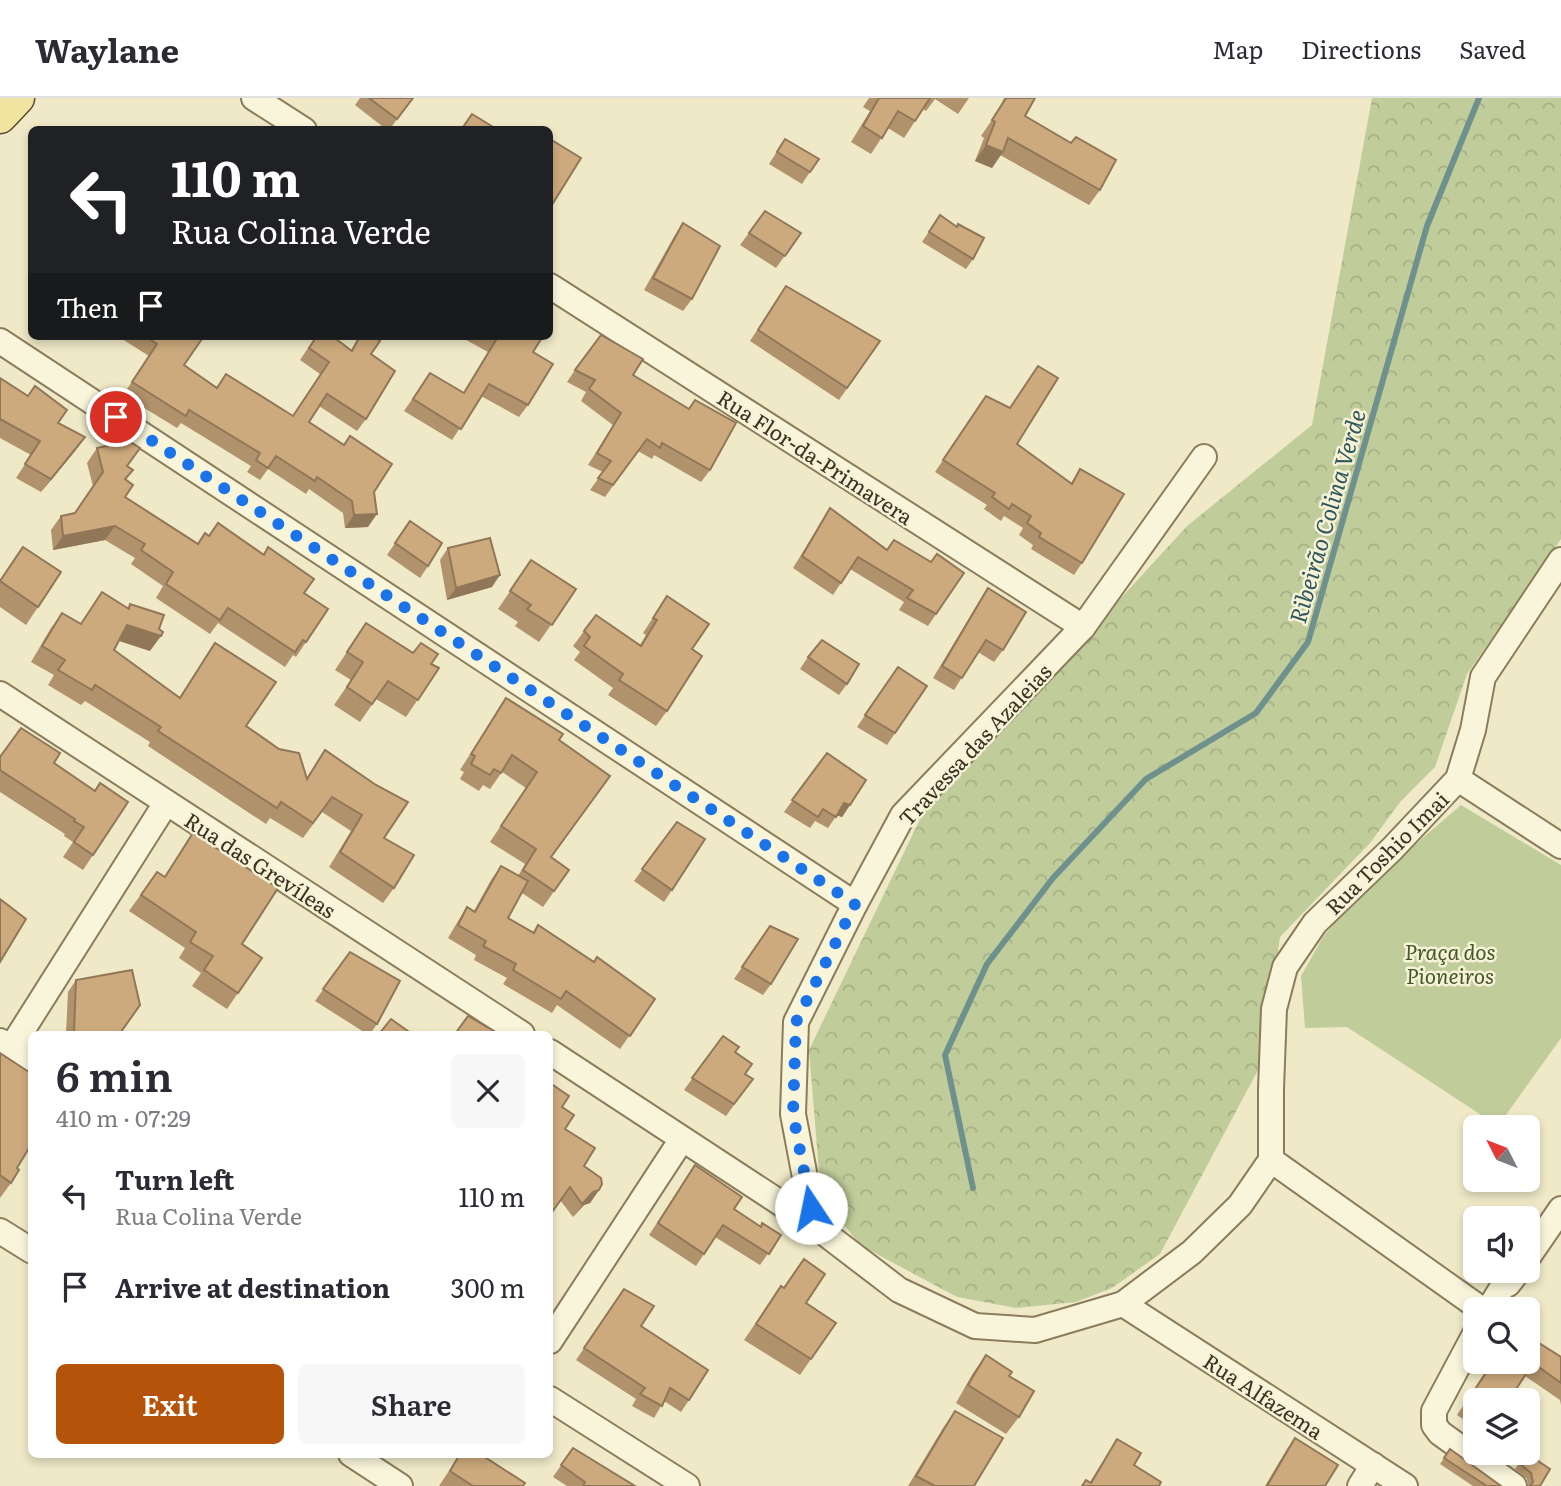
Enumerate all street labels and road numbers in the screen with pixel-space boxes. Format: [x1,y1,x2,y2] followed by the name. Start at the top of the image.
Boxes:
[712,381,921,531] street label: Rua Flor-da-Primavera
[890,656,1058,832] street label: Travessa das Azaleias
[1317,783,1455,921] street label: Rua Toshio Imai
[179,803,343,925] street label: Rua das Grevíleas
[1198,1345,1331,1446] street label: Rua Alfazema

